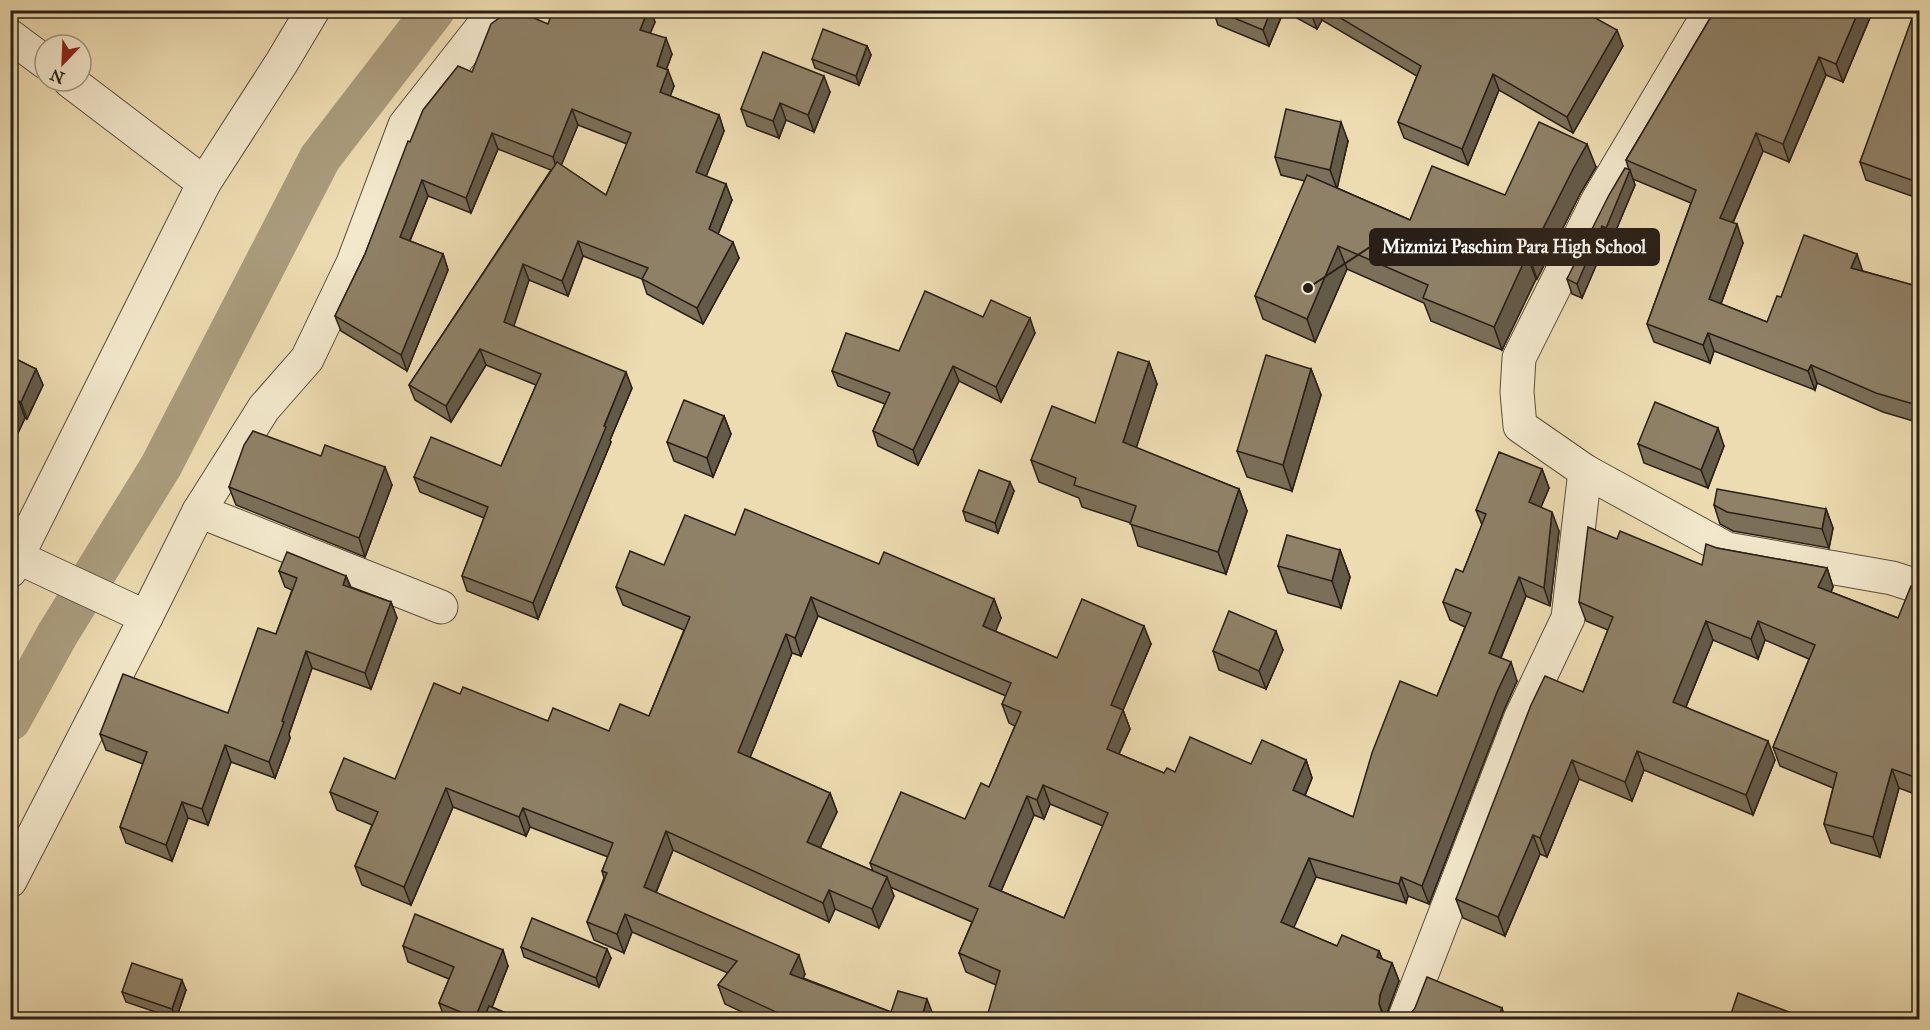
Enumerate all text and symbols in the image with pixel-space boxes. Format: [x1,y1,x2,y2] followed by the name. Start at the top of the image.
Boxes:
[33,33,93,93] north arrow
[47,65,67,88] text: N
[1370,229,1659,265] callout: Mizmizi Paschim Para High School
[1382,236,1647,259] text: Mizmizi Paschim Para High School

